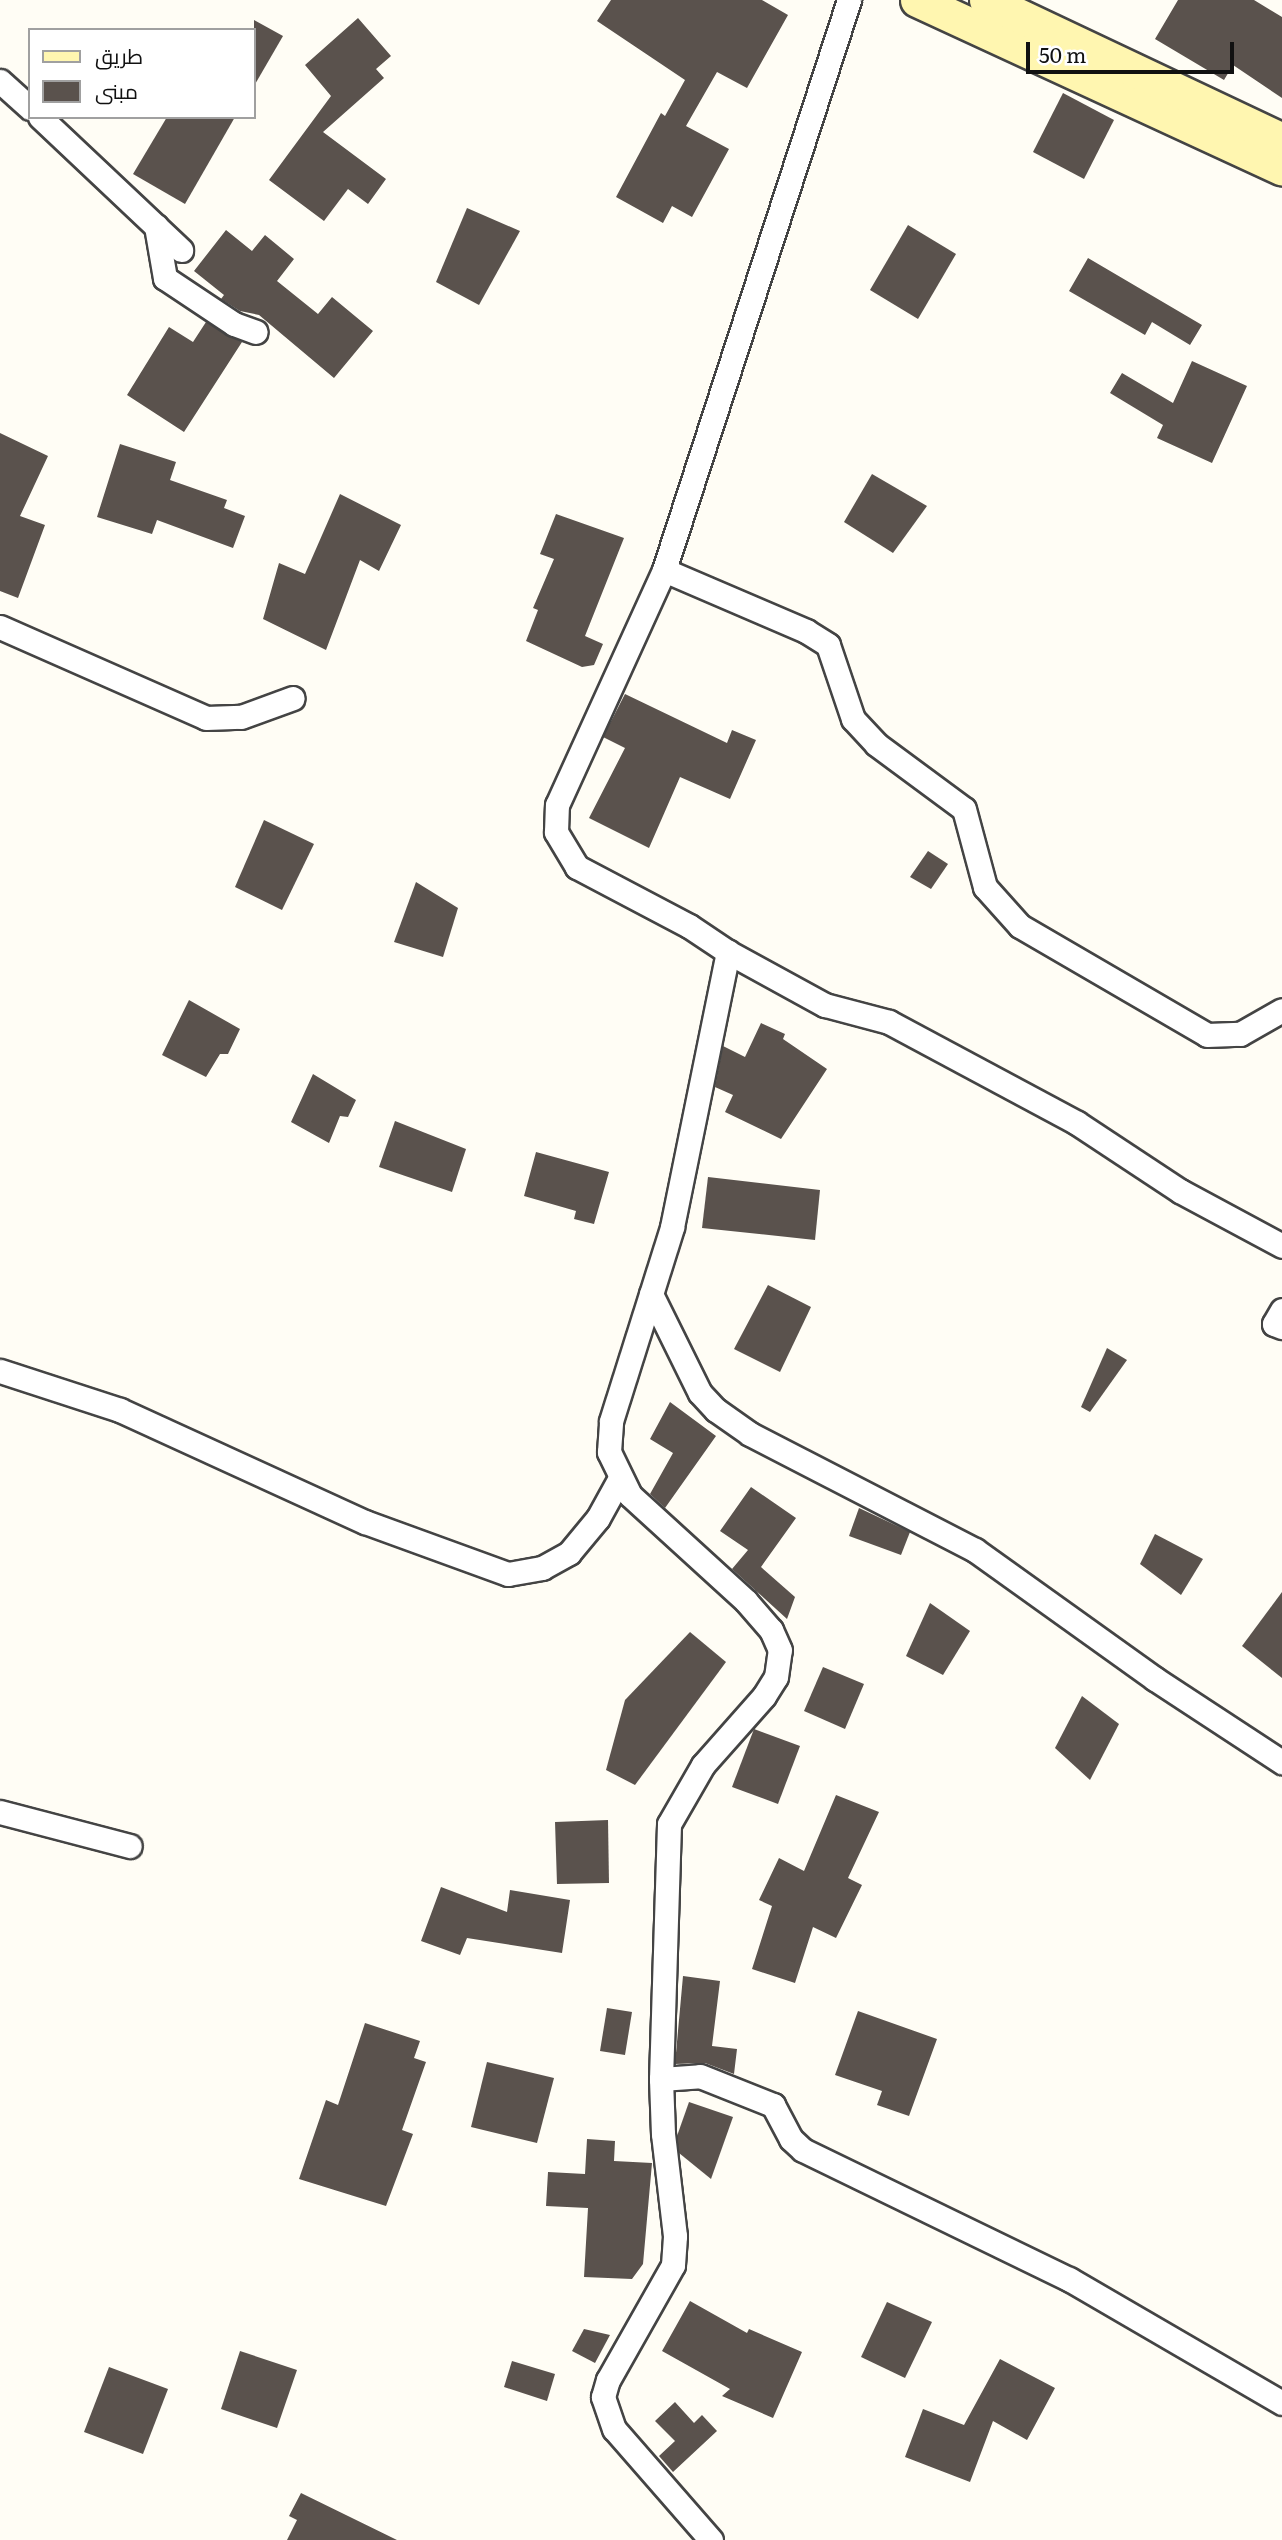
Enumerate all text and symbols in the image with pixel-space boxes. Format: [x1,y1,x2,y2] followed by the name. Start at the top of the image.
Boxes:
[28,28,256,119] legend
[1030,28,1238,72] scale bar
[1039,38,1086,69] text: 50 m
[95,39,143,70] text: طريق
[95,74,138,105] text: مبنى

